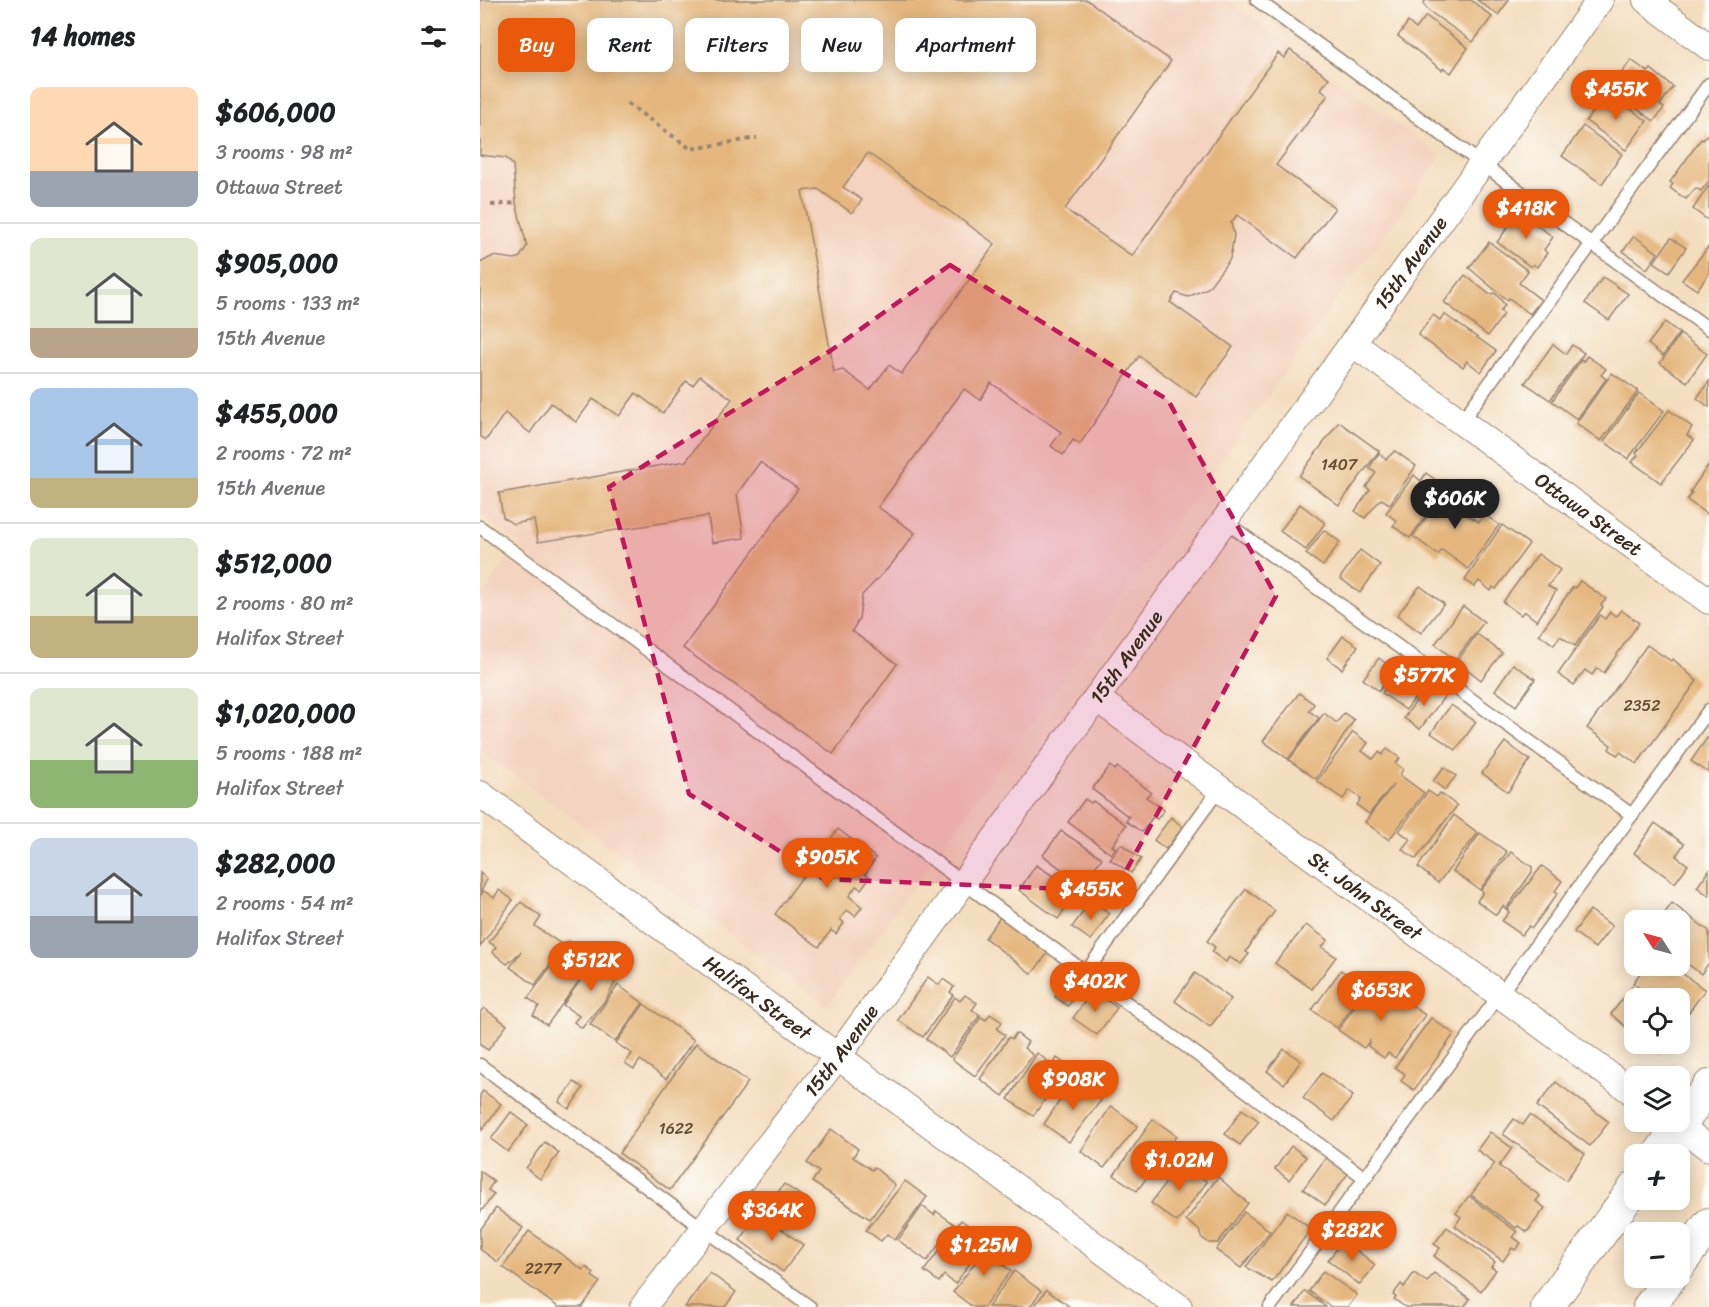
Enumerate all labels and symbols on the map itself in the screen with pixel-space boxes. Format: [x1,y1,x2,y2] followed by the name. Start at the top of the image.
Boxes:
[1574,70,1658,121] pin: $455K
[1484,189,1568,240] pin: $418K
[1364,208,1457,317] street label: 15th Avenue
[1321,450,1358,479] house number: 1407
[1527,463,1651,566] street label: Ottawa Street
[1413,479,1497,530] pin: $606K
[1080,602,1172,711] street label: 15th Avenue
[1382,656,1466,707] pin: $577K
[1623,691,1661,720] house number: 2352
[785,838,869,889] pin: $905K
[1300,842,1431,950] street label: St. John Street
[1049,870,1133,921] pin: $455K
[1624,910,1690,976] north arrow
[549,941,633,992] pin: $512K
[695,946,820,1050] street label: Halifax Street
[1053,962,1137,1013] pin: $402K
[1339,971,1423,1022] pin: $653K
[794,996,888,1105] street label: 15th Avenue
[1031,1060,1115,1111] pin: $908K
[659,1114,693,1143] house number: 1622
[1130,1141,1228,1192] pin: $1.02M
[730,1191,814,1242] pin: $364K
[1310,1211,1394,1262] pin: $282K
[935,1226,1033,1277] pin: $1.25M
[525,1254,562,1283] house number: 2277

